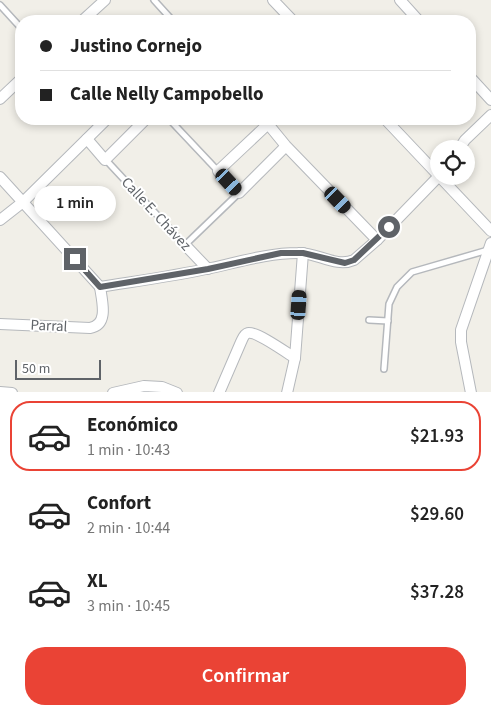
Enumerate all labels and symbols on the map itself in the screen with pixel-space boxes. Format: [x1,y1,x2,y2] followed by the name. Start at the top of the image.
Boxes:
[213,166,244,198] car
[116,172,196,256] street label: Calle E. Chávez
[322,184,353,216] car
[34,186,116,222] callout: 1 min
[378,216,400,238] route start
[64,248,86,270] route end
[290,290,307,320] car
[30,315,68,337] street label: Parral
[15,358,101,381] scale bar

